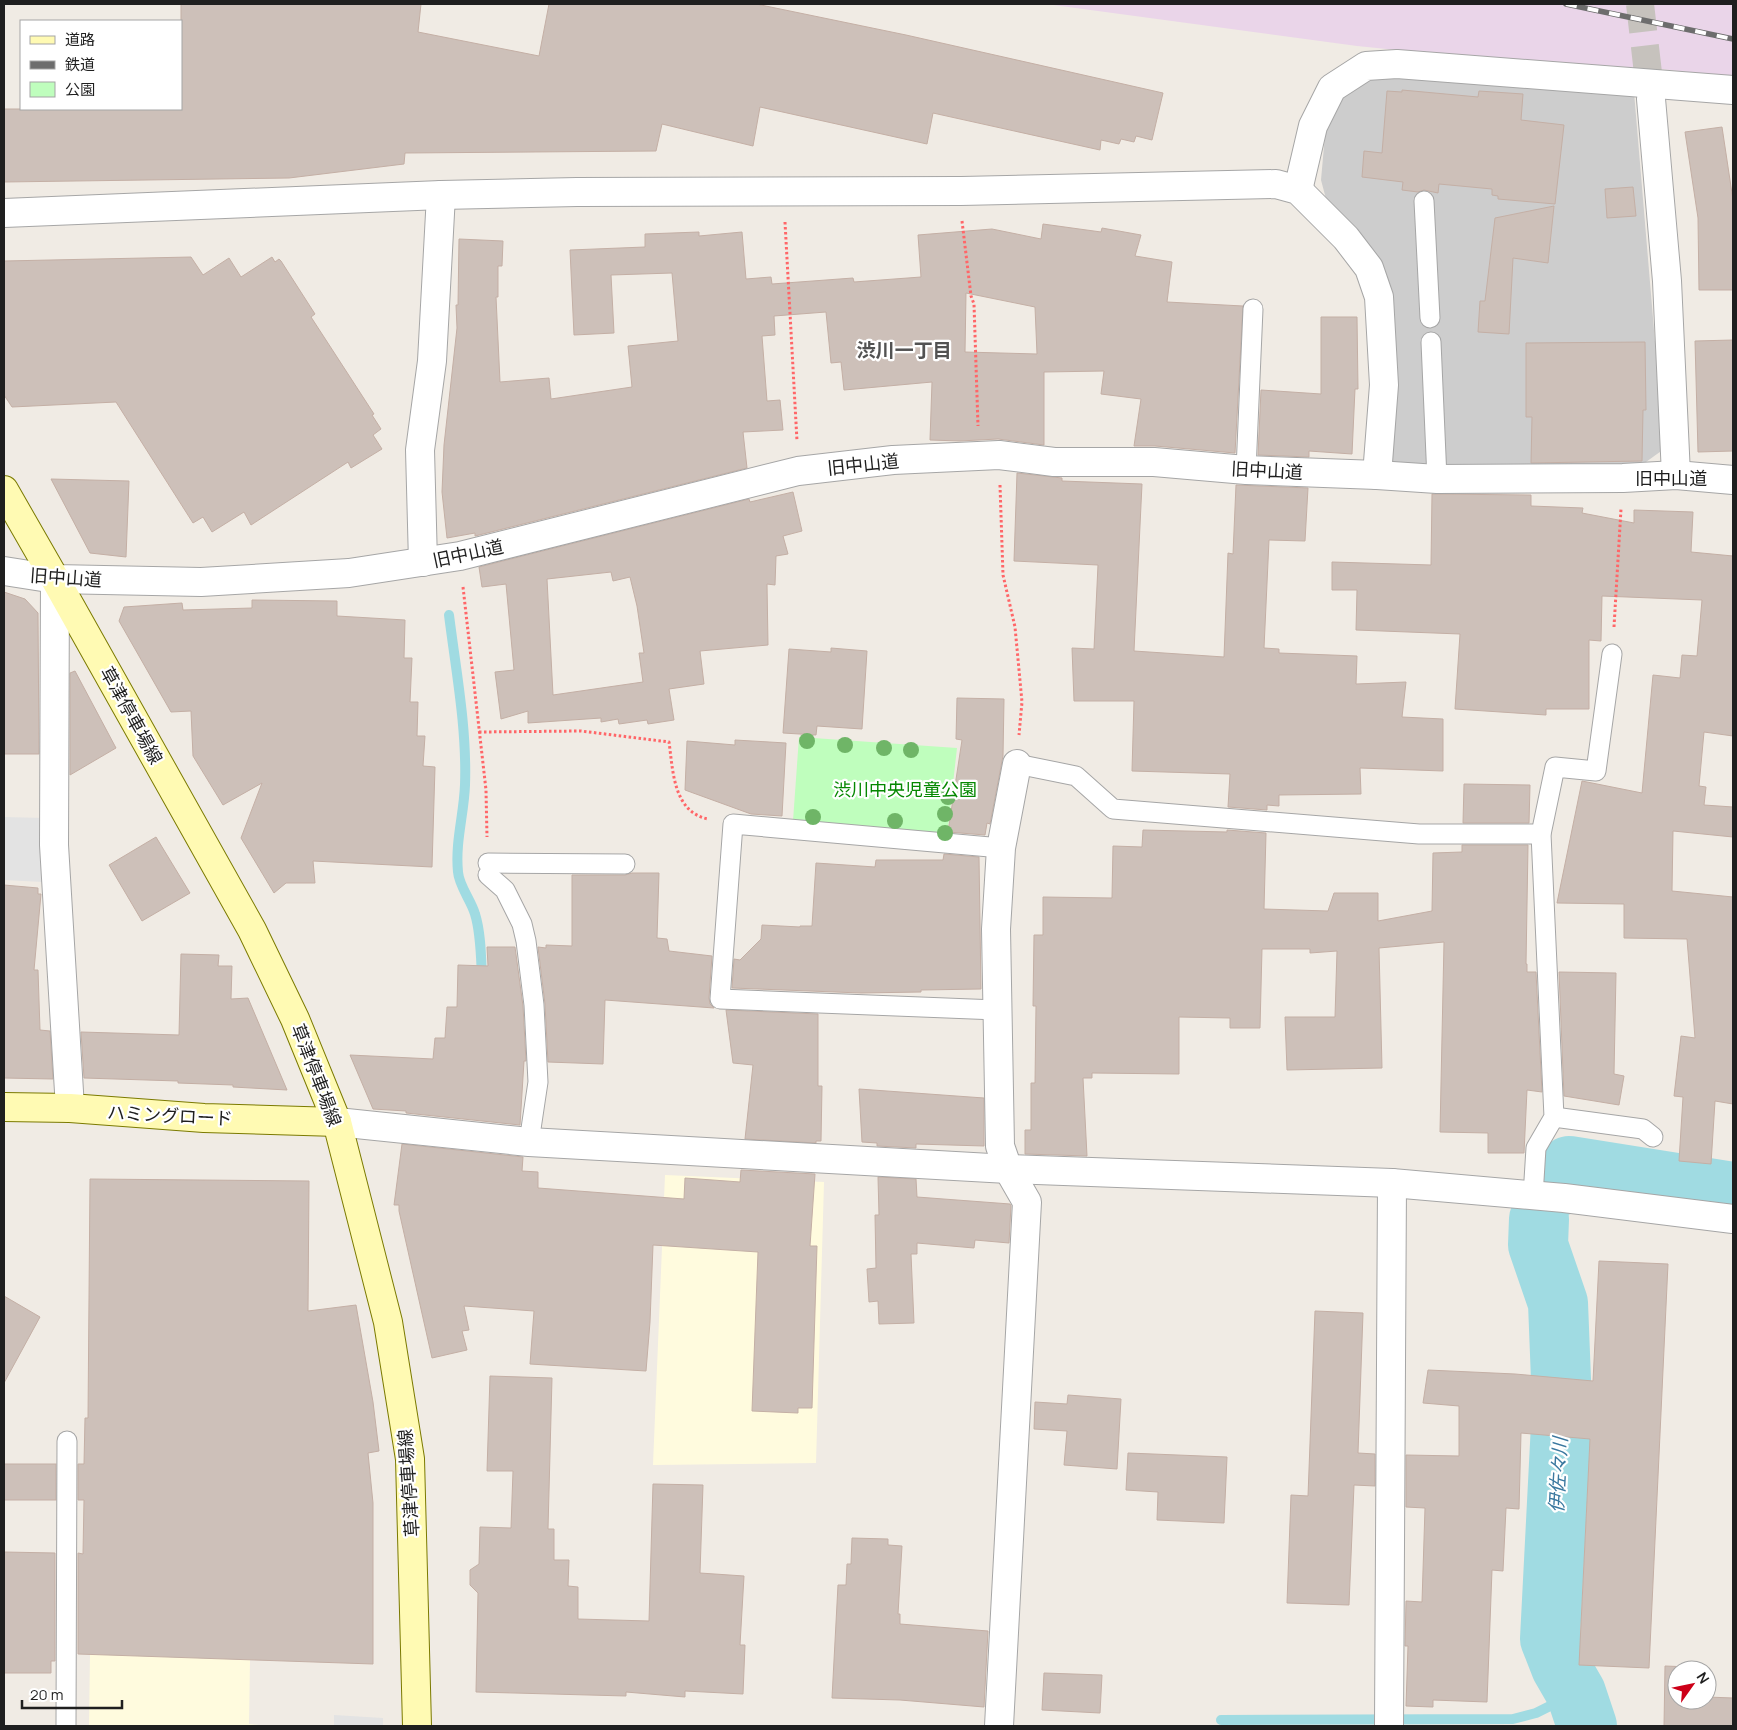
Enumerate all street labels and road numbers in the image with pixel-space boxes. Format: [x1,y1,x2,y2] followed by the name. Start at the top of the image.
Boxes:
[826,448,900,480] street label: 旧中山道
[1230,456,1304,484] street label: 旧中山道
[1635,466,1707,490] street label: 旧中山道
[430,534,506,572] street label: 旧中山道
[29,563,103,591] street label: 旧中山道
[95,662,169,768] street label: 草津停車場線
[286,1020,348,1130] street label: 草津停車場線
[106,1100,234,1130] street label: ハミングロード
[392,1428,424,1538] street label: 草津停車場線

